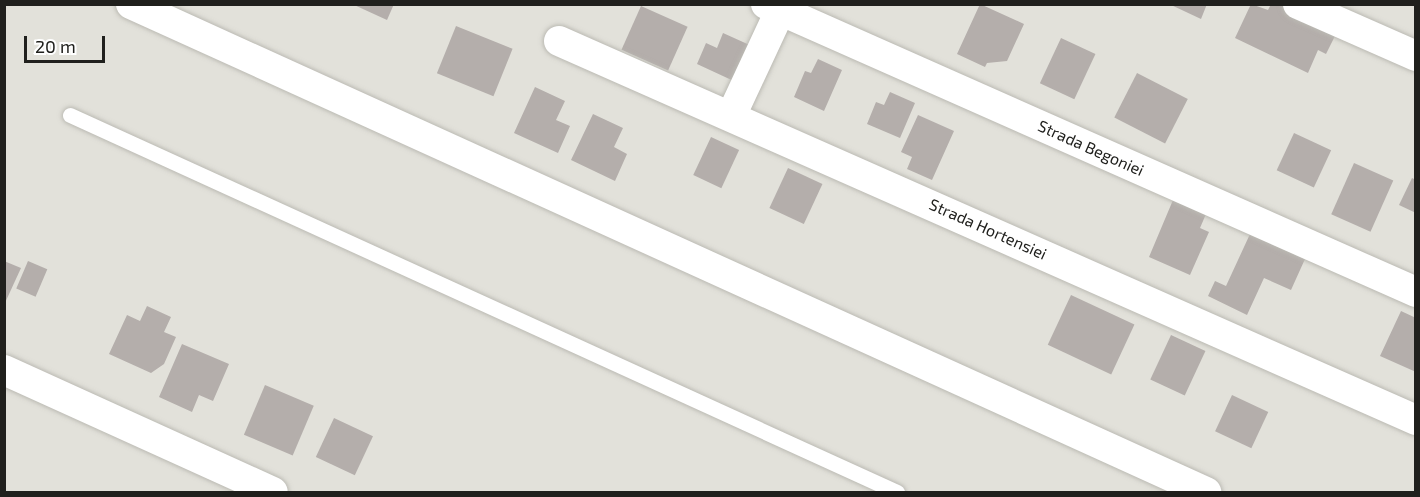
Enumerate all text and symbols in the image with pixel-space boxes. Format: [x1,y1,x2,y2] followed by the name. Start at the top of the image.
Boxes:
[27,24,108,62] scale bar
[35,35,76,57] text: 20 m
[1035,116,1147,180] street label: Strada Begoniei
[926,194,1050,264] street label: Strada Hortensiei

